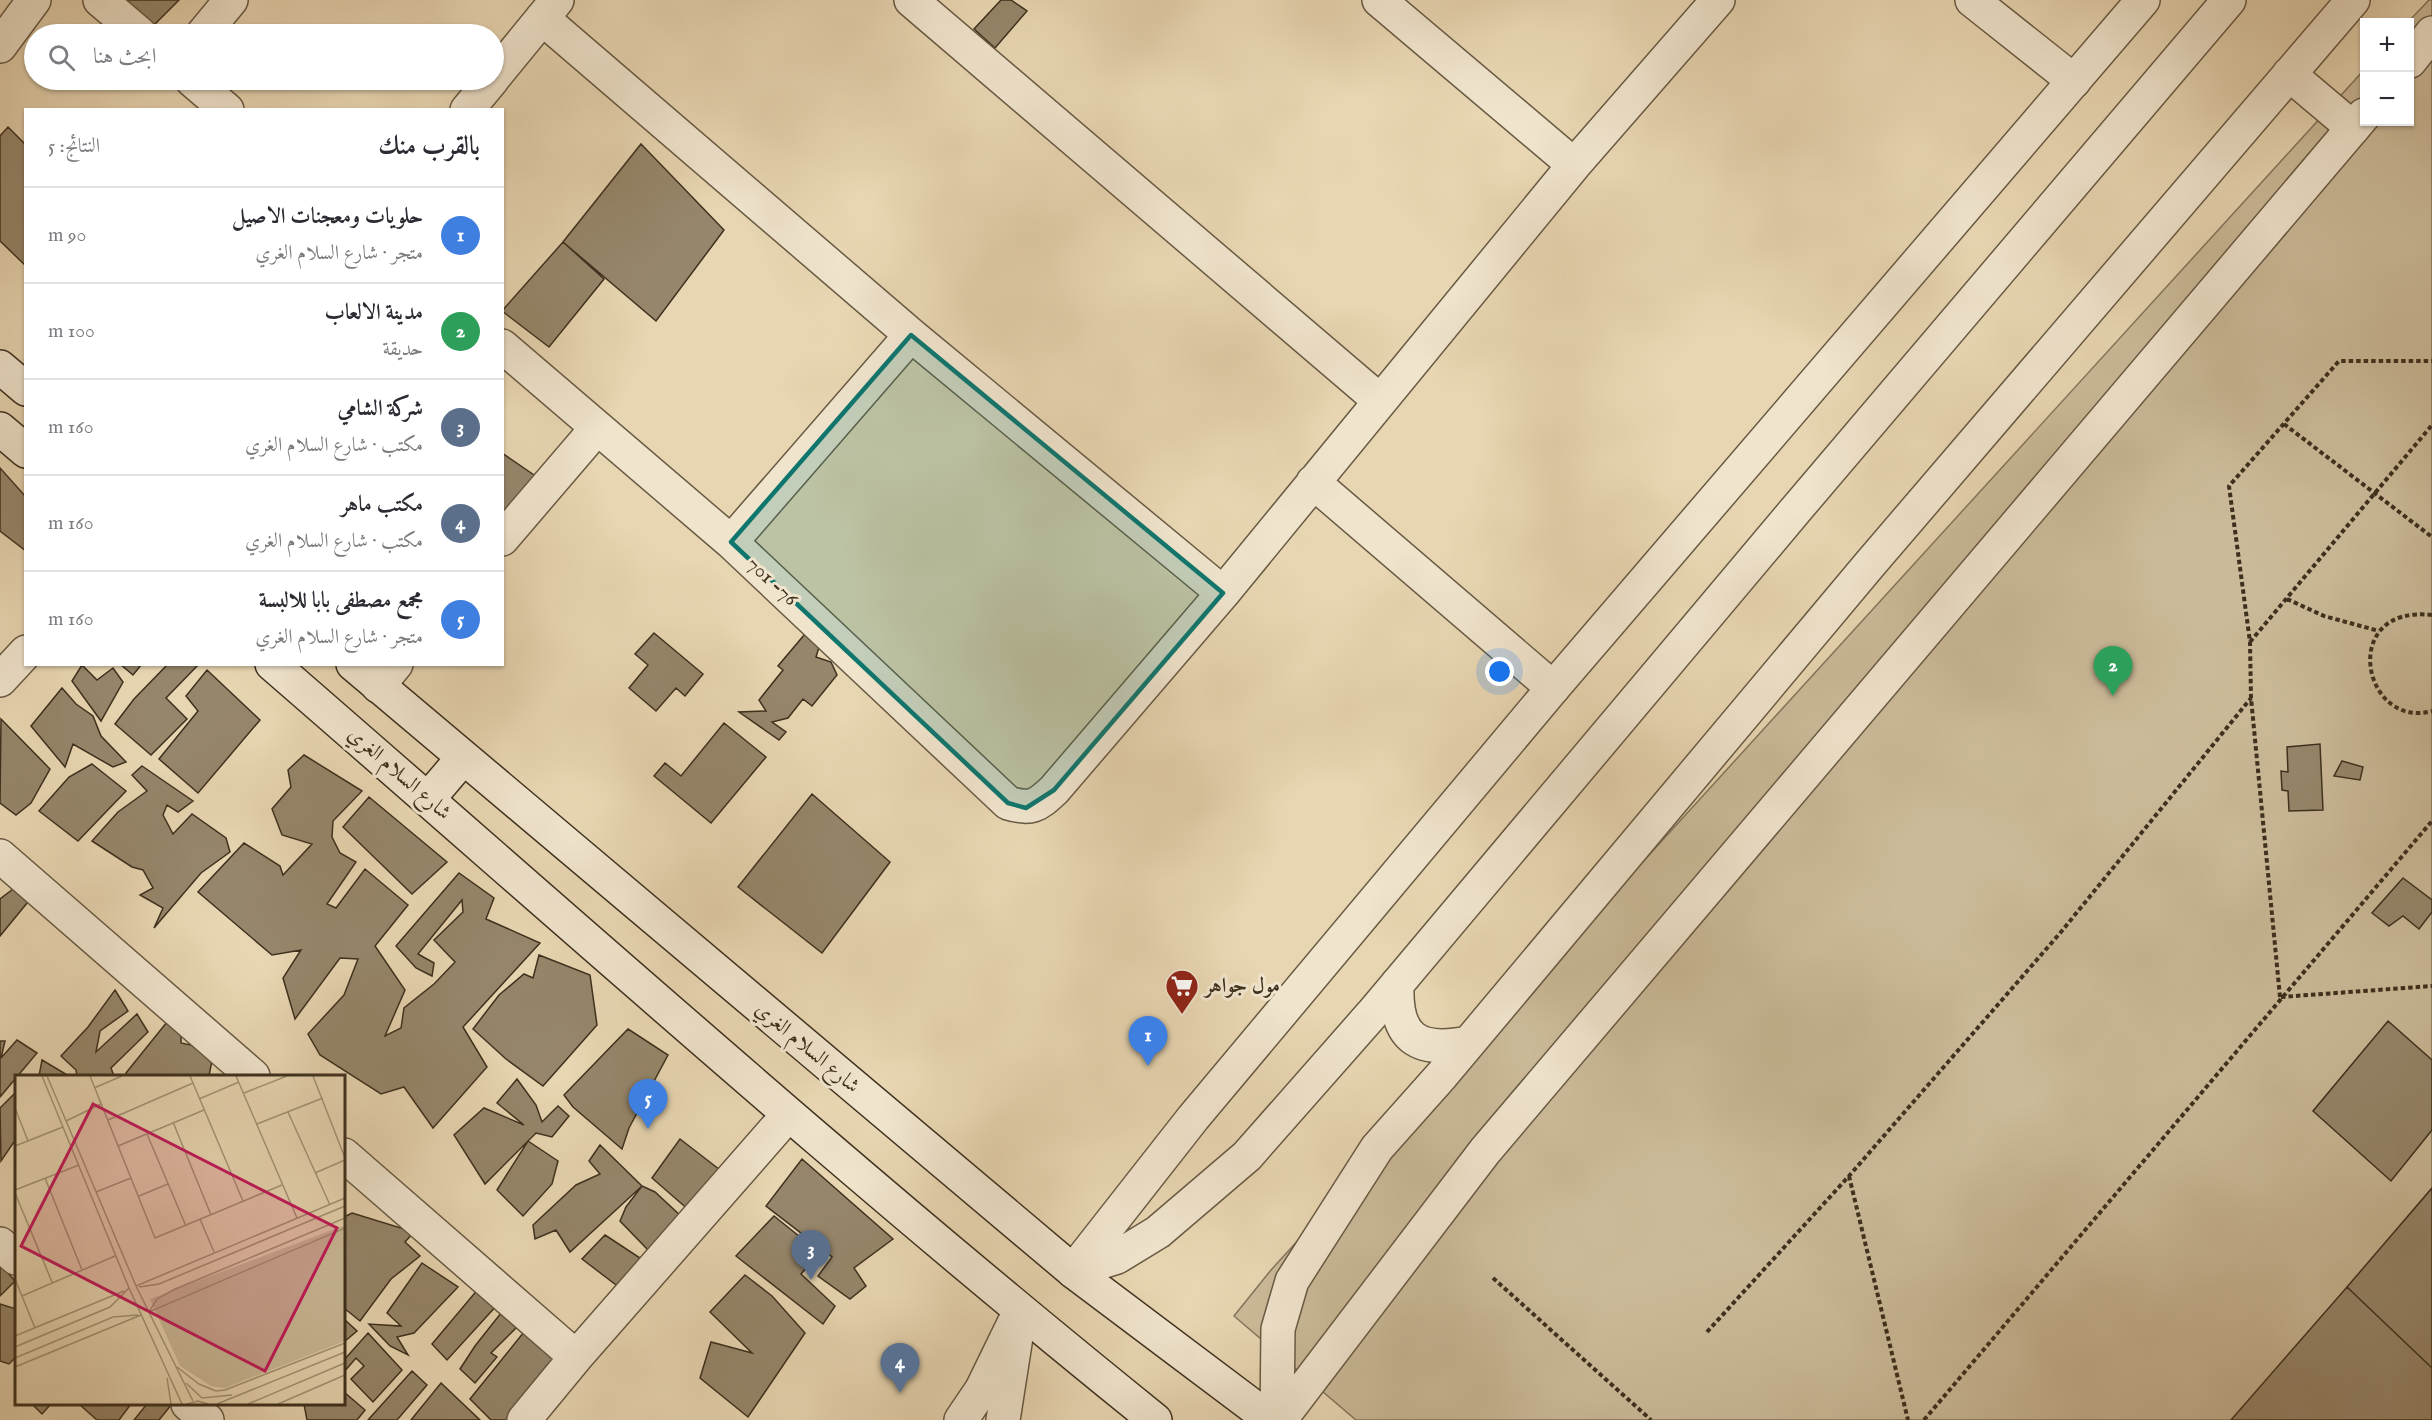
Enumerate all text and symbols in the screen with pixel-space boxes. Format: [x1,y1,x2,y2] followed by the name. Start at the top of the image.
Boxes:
[2360,18,2414,126] map controls
[2360,18,2414,72] button: +
[24,24,504,90] search box
[45,41,78,74] icon: search
[93,43,156,71] text: ابحث هنا
[2360,72,2414,126] button: −
[378,130,480,163] text: بالقرب منك
[48,134,100,159] text: النتائج: 5
[232,203,423,231] text: حلويات ومعجنات الاصيل
[48,223,86,248] text: 90 m
[457,223,464,248] text: 1
[255,241,423,266] text: متجر · شارع السلام الغري
[325,299,423,327] text: مدينة الالعاب
[48,319,95,344] text: 100 m
[456,319,465,344] text: 2
[383,337,423,362] text: حديقة
[338,395,423,423] text: شركة الشامي
[48,415,94,440] text: 160 m
[457,415,464,440] text: 3
[245,433,423,458] text: مكتب · شارع السلام الغري
[341,491,423,519] text: مكتب ماهر
[48,511,94,536] text: 160 m
[456,511,465,536] text: 4
[245,529,423,554] text: مكتب · شارع السلام الغري
[741,551,804,613] street label: 701 -76
[259,587,423,615] text: مجمع مصطفى بابا للالبسة
[48,607,94,632] text: 160 m
[457,607,464,632] text: 5
[255,625,423,650] text: متجر · شارع السلام الغري
[2094,646,2132,696] pin: 2
[1485,657,1514,686] your location
[340,722,457,829] street label: شارع السلام الغري
[1164,968,1200,1015] supermarket icon: مول جواهر
[1203,973,1280,1000] place label: مول جواهر
[747,996,865,1102] street label: شارع السلام الغري
[1128,1016,1168,1066] pin: 1
[15,1075,345,1405] inset map
[628,1080,668,1129] pin: 5
[792,1230,830,1280] pin: 3
[880,1344,920,1393] pin: 4

